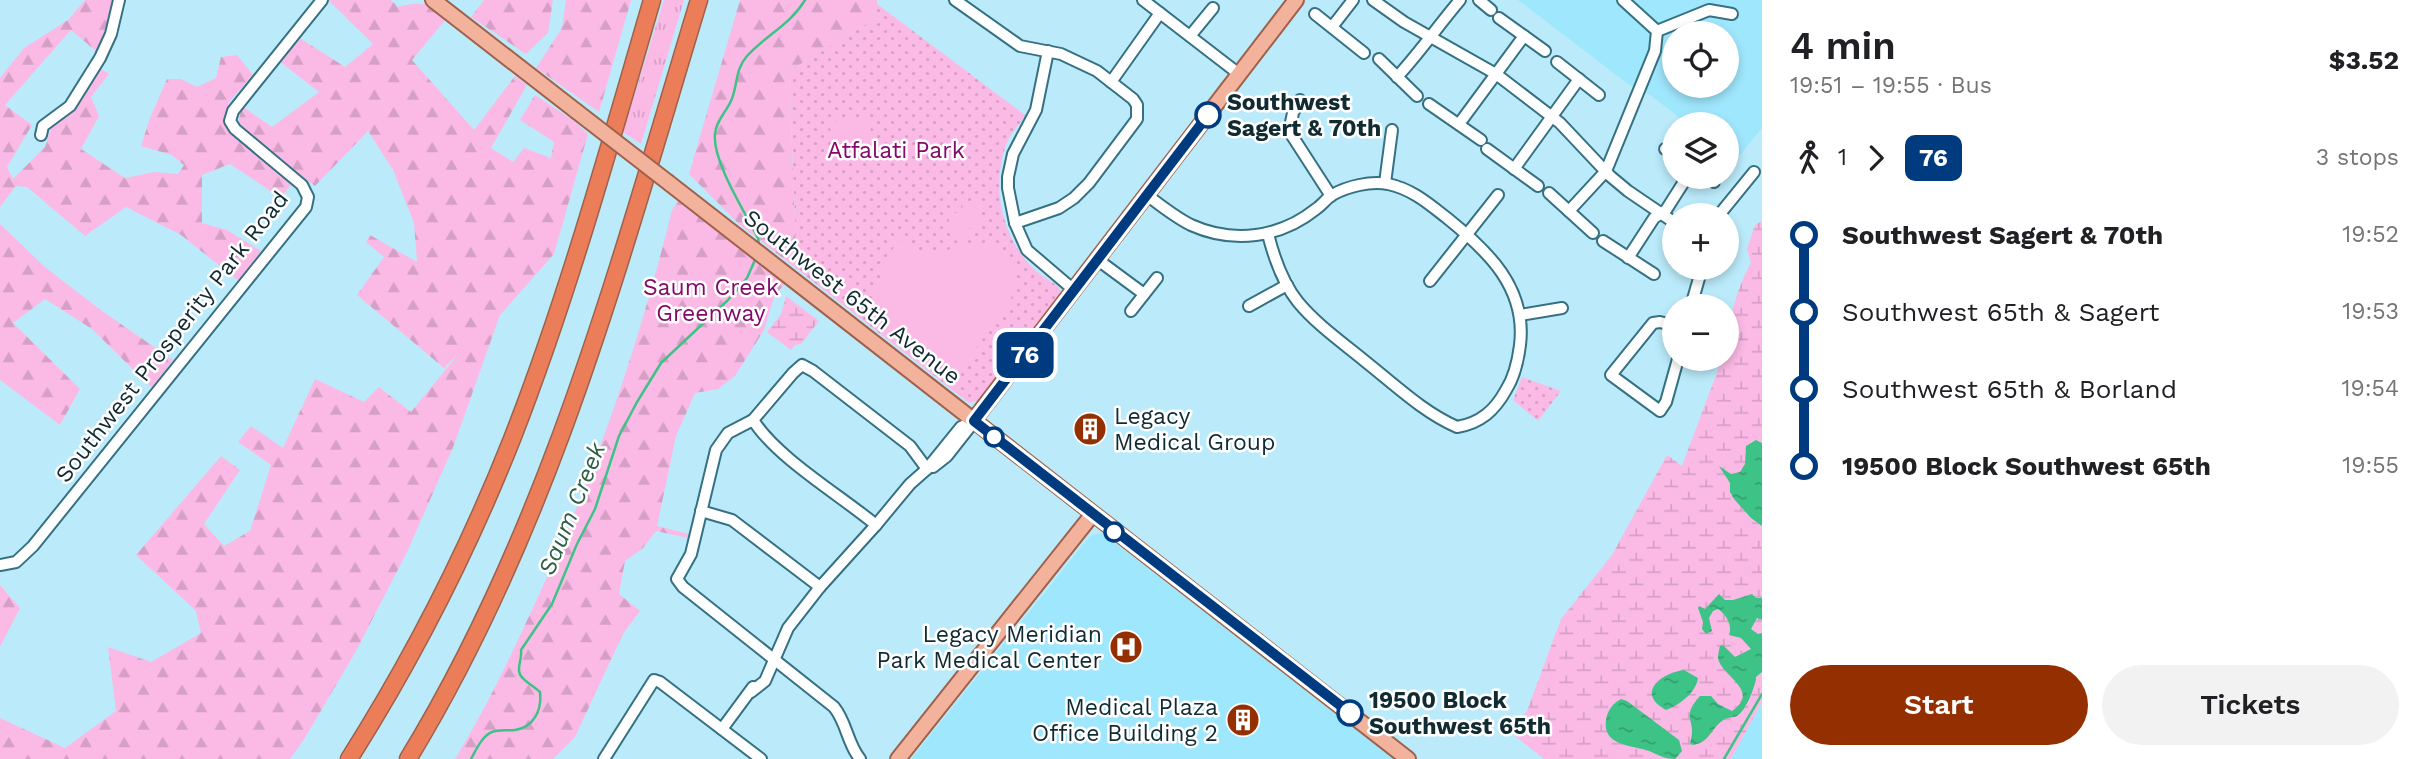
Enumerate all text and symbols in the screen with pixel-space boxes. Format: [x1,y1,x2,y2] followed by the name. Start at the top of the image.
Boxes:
[1662,21,1739,371] map controls
[1662,21,1739,98] button: locate
[1790,24,1896,68] text: 4 min
[2329,45,2399,75] text: $3.52
[1790,72,1992,99] text: 19:51 – 19:55 · Bus
[1227,89,1381,142] place label: Southwest Sagert & 70th
[1195,102,1221,128] marker: Southwest Sagert & 70th
[1662,112,1739,189] button: layers
[827,137,965,164] park label: Atfalati Park
[1790,139,1828,177] icon: walk
[1857,139,1895,177] icon: forward
[1838,144,1847,171] text: 1
[1919,144,1948,172] text: 76
[2316,144,2399,171] text: 3 stops
[50,186,294,488] street label: Southwest Prosperity Park Road
[1662,203,1739,280] button: +
[738,204,966,390] street label: Southwest 65th Avenue
[1842,220,2163,250] text: Southwest Sagert & 70th
[2342,221,2399,248] text: 19:52
[643,274,779,327] park label: Saum Creek Greenway
[1662,294,1739,371] button: −
[1842,297,2159,327] text: Southwest 65th & Sagert
[2342,298,2399,325] text: 19:53
[993,332,1056,378] line badge: 76
[1011,341,1039,369] text: 76
[1842,374,2177,404] text: Southwest 65th & Borland
[2342,375,2399,402] text: 19:54
[1114,403,1275,456] place label: Legacy Medical Group
[1071,410,1109,448] building icon: Legacy Medical Group
[984,427,1004,447] unlabelled marker
[533,438,612,579] water label: Saum Creek
[1842,451,2211,481] text: 19500 Block Southwest 65th
[2342,452,2399,479] text: 19:55
[1104,522,1124,542] unlabelled marker
[877,621,1102,674] place label: Legacy Meridian Park Medical Center
[1107,628,1145,666] hospital icon: Legacy Meridian Park Medical Center
[1790,665,2088,745] button: Start
[2102,665,2399,745] button: Tickets
[1369,687,1551,740] place label: 19500 Block Southwest 65th
[1032,694,1218,747] place label: Medical Plaza Office Building 2
[1337,700,1363,726] marker: 19500 Block Southwest 65th
[1224,701,1262,739] building icon: Medical Plaza Office Building 2

